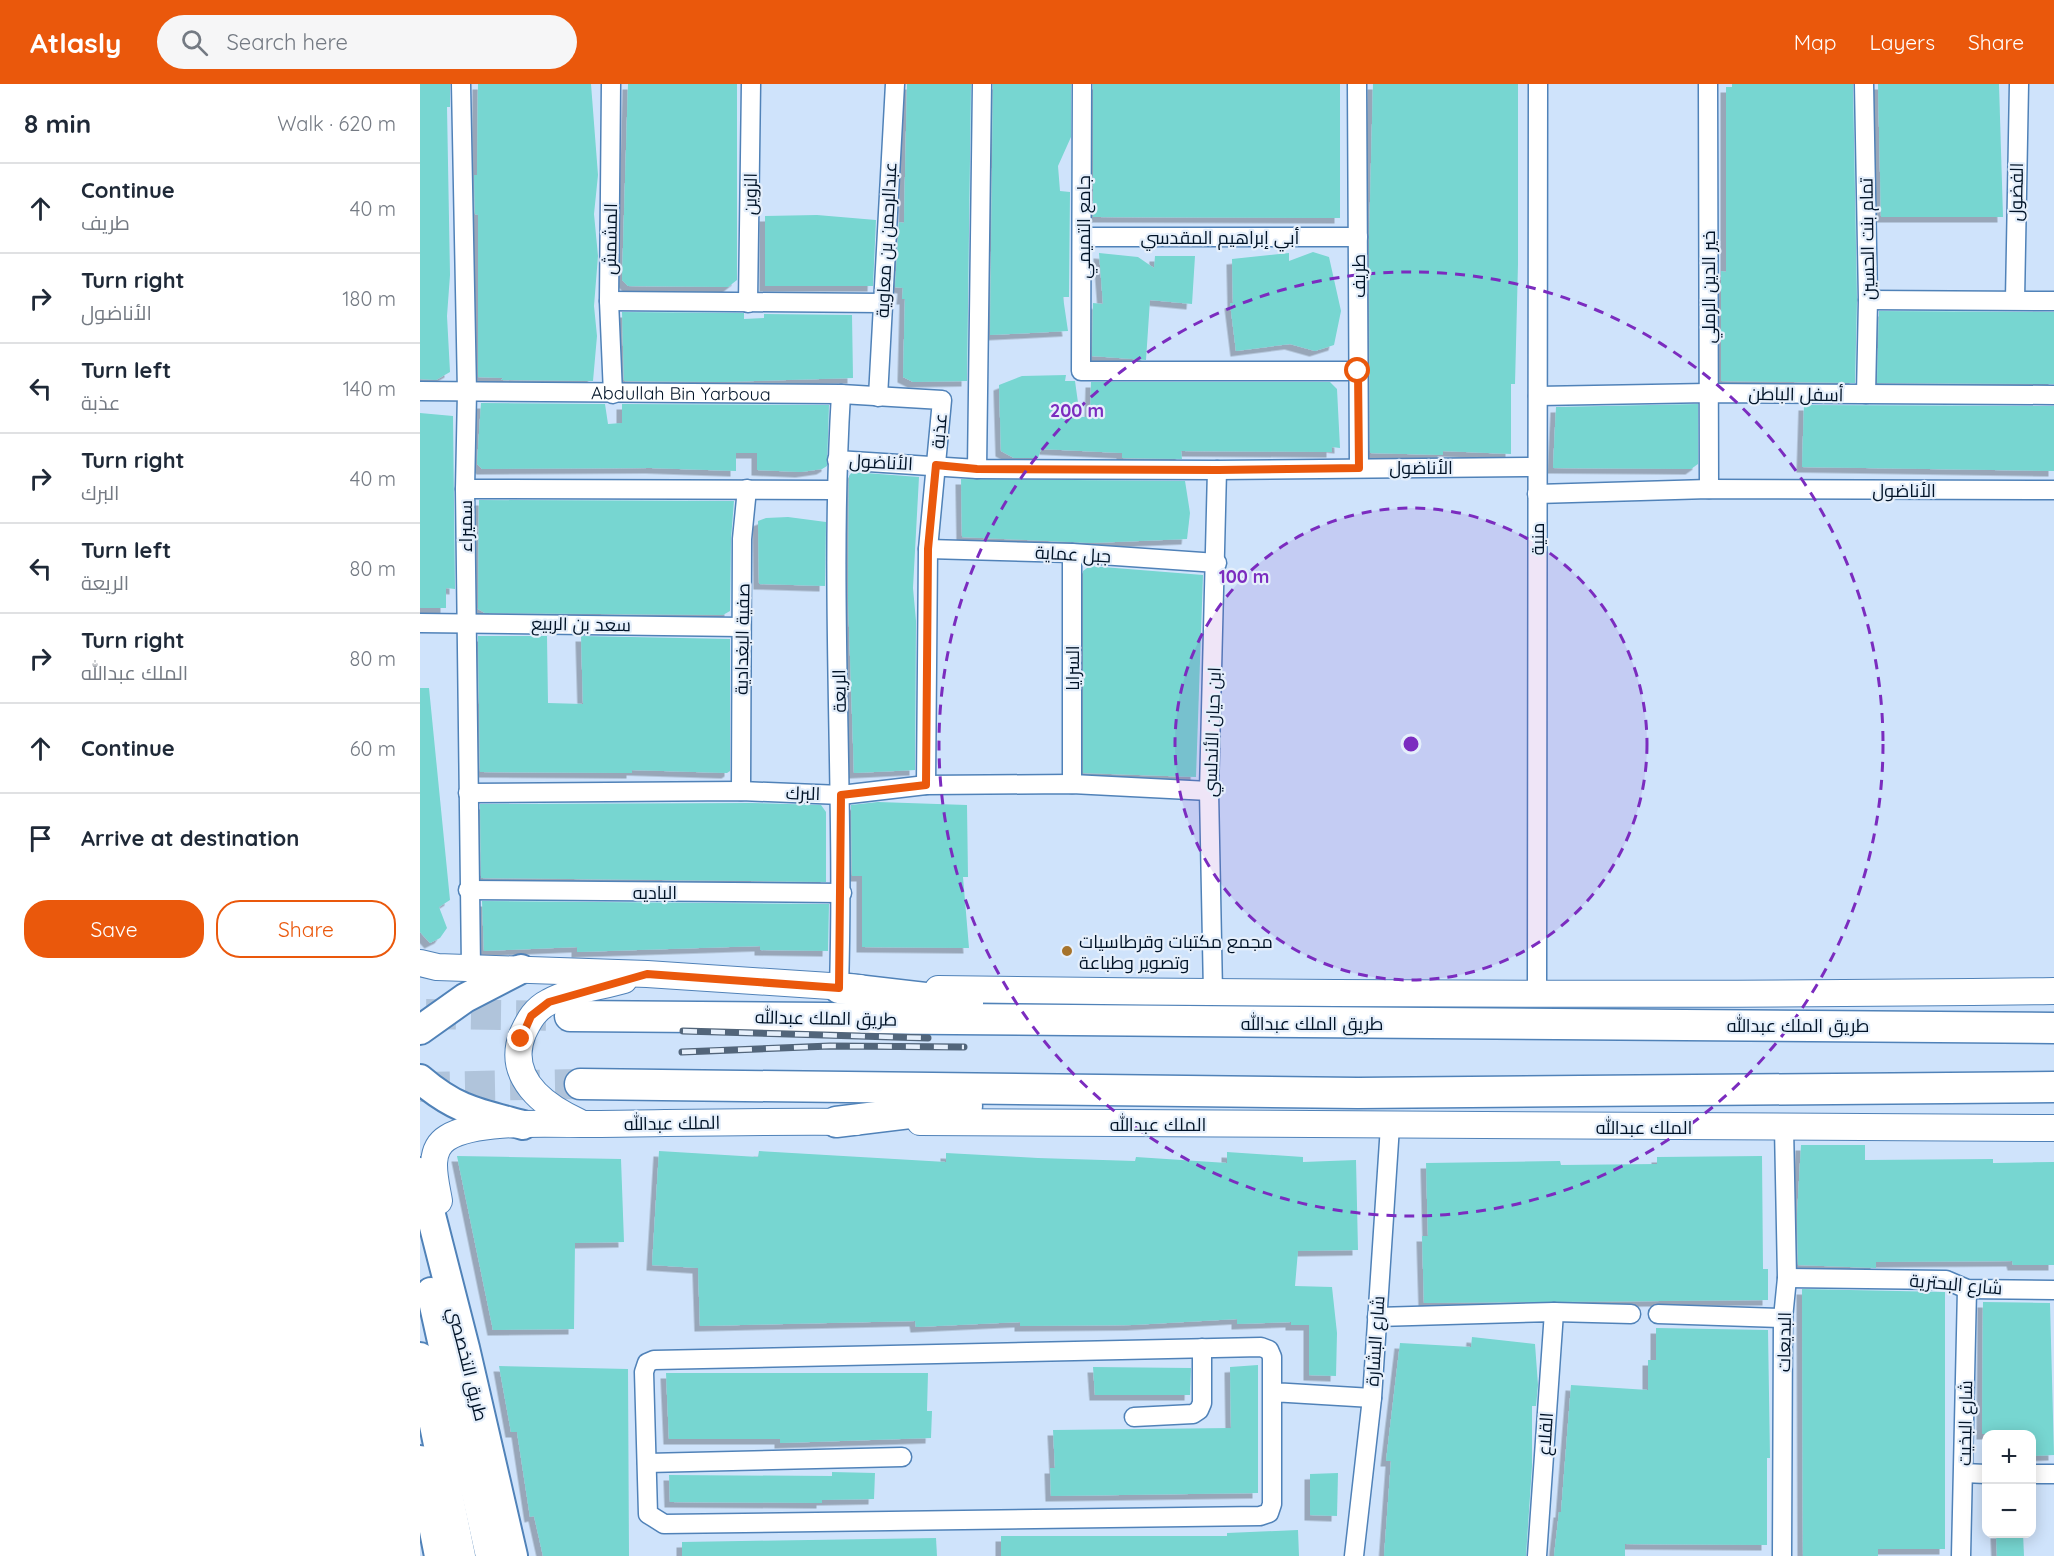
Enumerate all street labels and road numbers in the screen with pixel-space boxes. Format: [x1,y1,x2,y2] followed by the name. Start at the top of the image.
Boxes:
[870,161,902,319] street label: عبدالرحمن بن معاوية
[2004,162,2028,222] street label: الفضول
[738,173,762,215] street label: الزوين
[1072,175,1098,279] street label: جامع التميمي
[1854,178,1881,300] street label: تمام بنت الحسين
[598,203,622,275] street label: المشمش
[1141,226,1300,252] street label: أبي إبراهيم المقدسي
[1697,230,1723,344] street label: خير الدين الرملي
[1347,254,1370,298] street label: طريف
[591,381,771,405] street label: Abdullah Bin Yarboua
[1748,382,1844,406] street label: أسفل الباطن
[926,412,952,450] street label: عذبة
[849,449,913,475] street label: الأناضول
[1389,456,1453,479] street label: الأناضول
[1872,479,1936,502] street label: الأناضول
[454,500,477,552] street label: سميراء
[1526,523,1549,555] street label: منية
[1034,541,1112,567] street label: جبل عماية
[730,583,754,695] street label: صفية البغدادية
[531,612,631,637] street label: سعد بن الربيع
[1061,645,1084,691] street label: السرايا
[1198,667,1228,797] street label: ابن حيان الأندلسي
[827,669,851,713] street label: الريعة
[785,781,821,805] street label: البرك
[633,881,677,904] street label: الباديه
[755,1005,897,1032] street label: طريق الملك عبدالله
[1241,1012,1383,1036] street label: طريق الملك عبدالله
[1727,1014,1869,1038] street label: طريق الملك عبدالله
[624,1111,720,1135] street label: الملك عبدالله
[1110,1113,1206,1136] street label: الملك عبدالله
[1596,1116,1692,1139] street label: الملك عبدالله
[1909,1268,2003,1301] street label: شارع البحترية
[1360,1295,1391,1387] street label: شارع البشارة
[441,1305,493,1424] street label: طريق التخصصي
[1772,1312,1796,1372] street label: البديعات
[1953,1380,1978,1466] street label: شارع البخيت
[1532,1412,1559,1456] street label: القلاع

